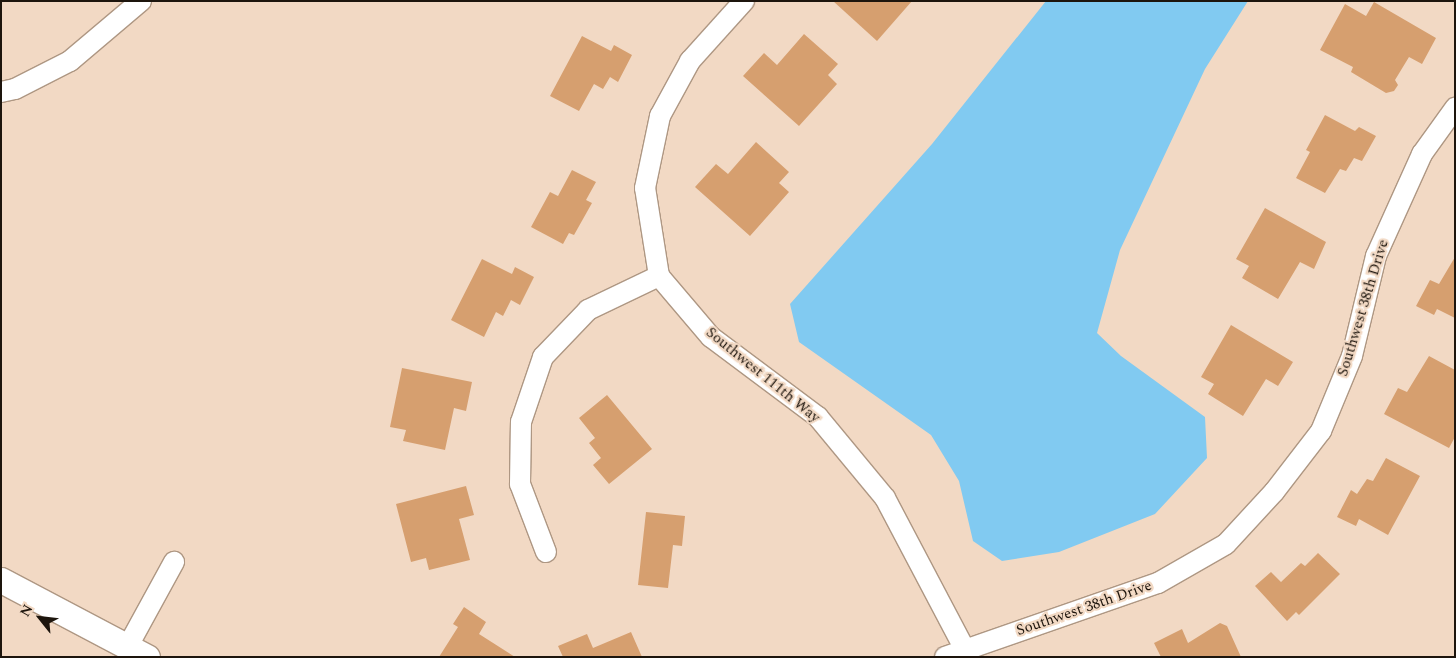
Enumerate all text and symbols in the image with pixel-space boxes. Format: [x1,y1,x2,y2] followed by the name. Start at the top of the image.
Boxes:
[1334,237,1392,379] street label: Southwest 38th Drive
[702,323,824,427] street label: Southwest 111th Way
[1014,576,1154,640] street label: Southwest 38th Drive
[15,593,65,643] north arrow
[14,600,38,621] text: N

